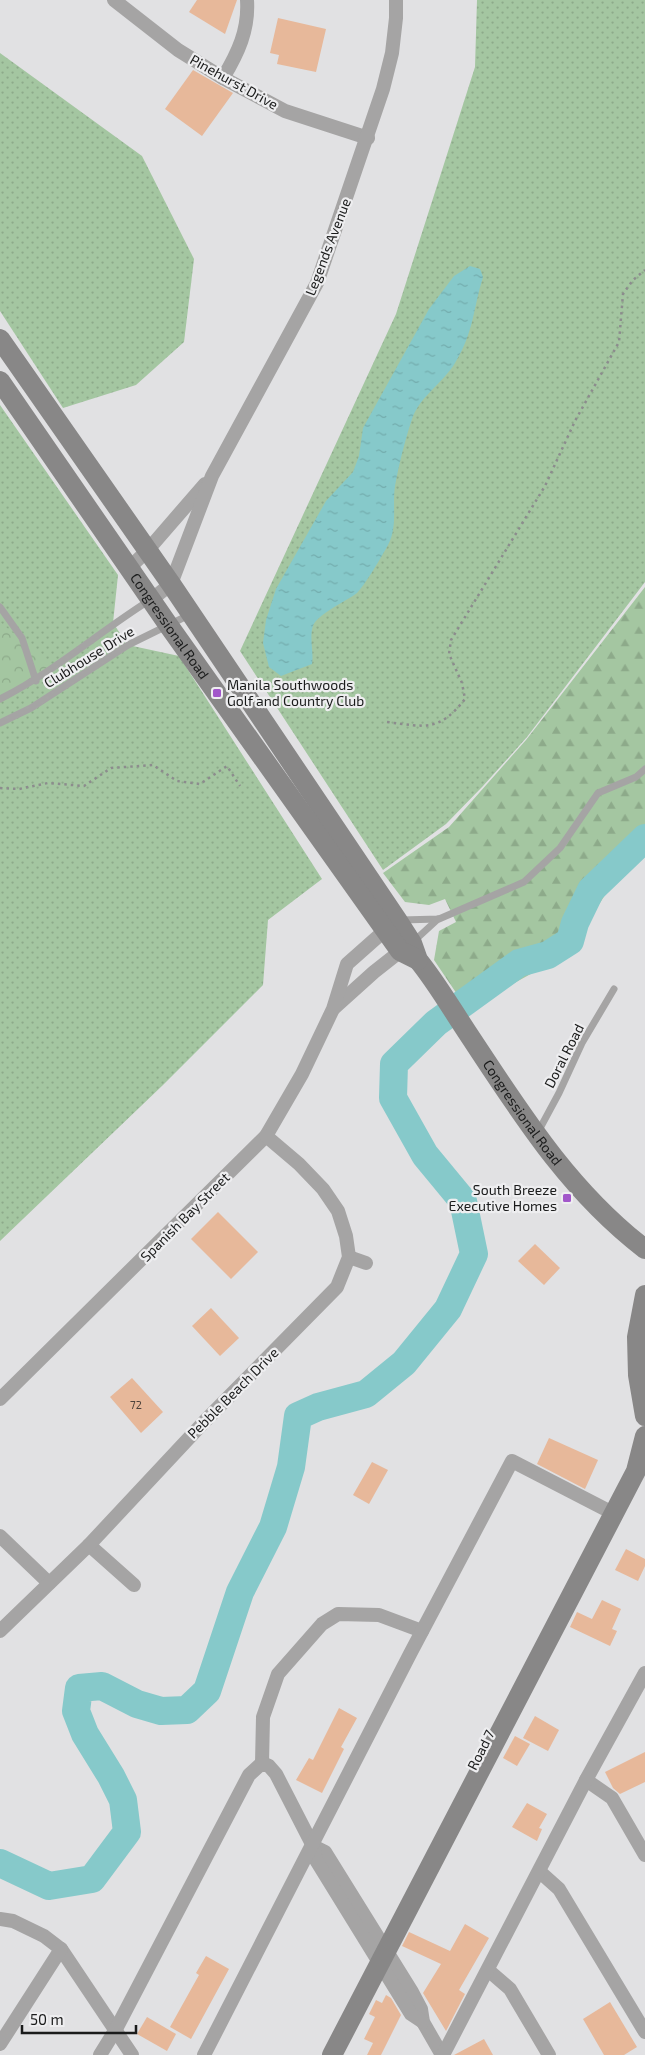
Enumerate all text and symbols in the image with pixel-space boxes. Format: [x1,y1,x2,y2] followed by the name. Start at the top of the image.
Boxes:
[187,50,281,113] street label: Pinehurst Drive
[301,196,354,298] street label: Legends Avenue
[127,570,213,682] street label: Congressional Road
[40,622,137,691] street label: Clubhouse Drive
[227,676,364,709] place label: Manila Southwoods Golf and Country Club
[211,687,223,699] marker: Manila Southwoods Golf and Country Club
[540,1021,587,1091] street label: Doral Road
[480,1056,566,1168] street label: Congressional Road
[137,1169,233,1265] street label: Spanish Bay Street
[449,1181,557,1214] place label: South Breeze Executive Homes
[561,1192,573,1204] marker: South Breeze Executive Homes
[184,1344,282,1442] street label: Pebble Beach Drive
[130,1398,142,1411] house number: 72
[463,1727,498,1773] street label: Road 7
[22,2002,136,2034] scale bar
[30,2010,64,2028] text: 50 m

